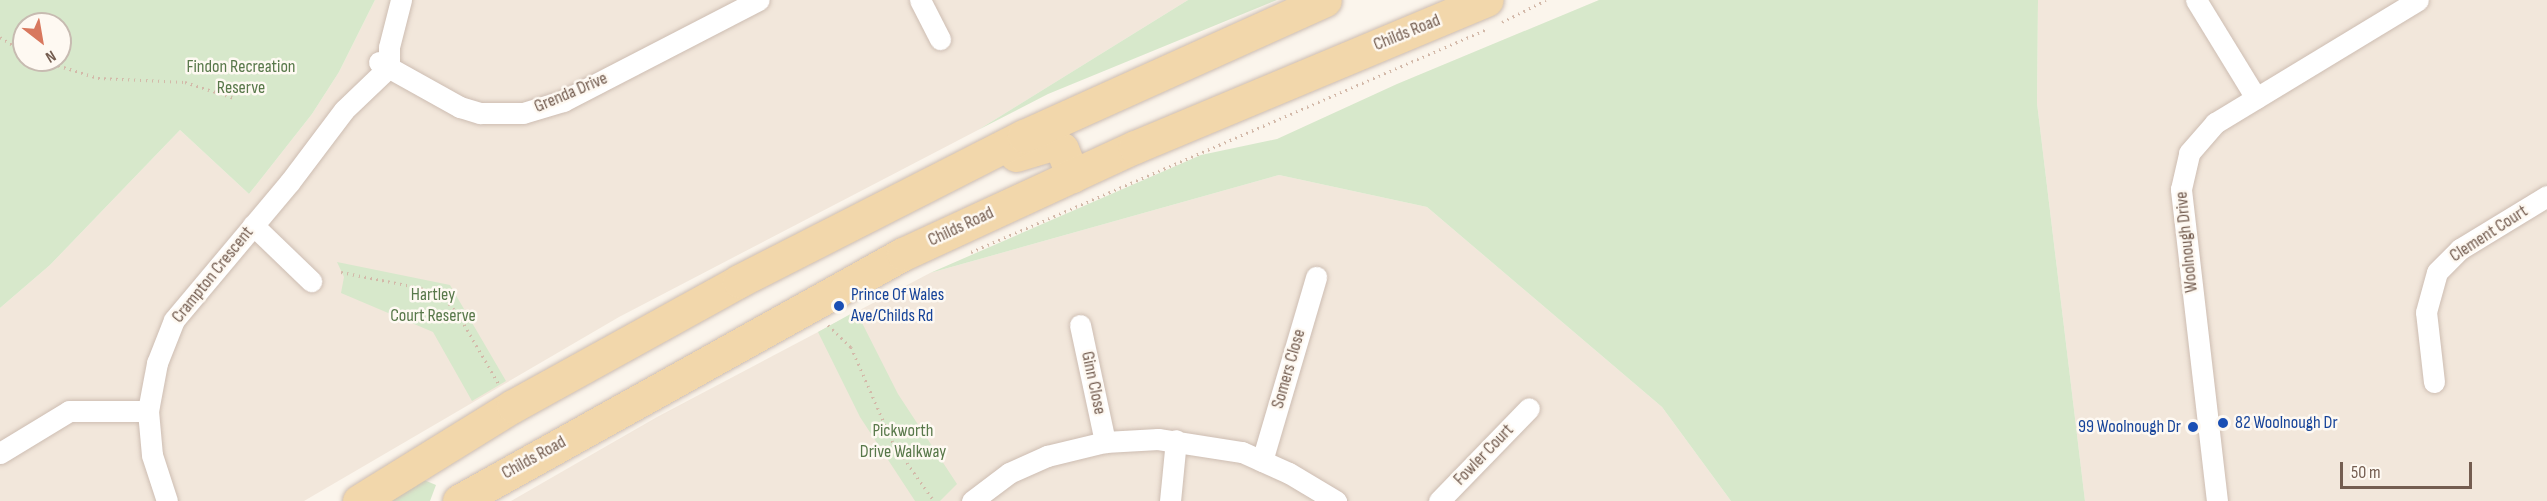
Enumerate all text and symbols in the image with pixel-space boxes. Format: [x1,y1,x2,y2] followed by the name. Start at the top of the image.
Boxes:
[1371,10,1443,56] street label: Childs Road
[12,12,72,72] north arrow
[42,46,59,66] text: N
[186,57,296,100] park label: Findon Recreation Reserve
[531,68,611,118] street label: Grenda Drive
[2171,190,2203,294] street label: Woolnough Drive
[2446,201,2532,267] street label: Clement Court
[925,202,997,252] street label: Childs Road
[168,222,258,328] street label: Crampton Crescent
[390,285,476,328] park label: Hartley Court Reserve
[851,285,944,328] place label: Prince Of Wales Ave/Childs Rd
[832,299,846,313] marker: Prince Of Wales Ave/Childs Rd
[1267,327,1311,411] street label: Somers Close
[1076,350,1110,416] street label: Ginn Close
[2235,412,2338,434] place label: 82 Woolnough Dr
[2078,416,2181,438] place label: 99 Woolnough Dr
[2216,416,2230,430] marker: 82 Woolnough Dr
[1449,420,1519,490] street label: Fowler Court
[2186,420,2200,434] marker: 99 Woolnough Dr
[860,421,946,464] park label: Pickworth Drive Walkway
[498,432,570,484] street label: Childs Road
[2343,450,2475,488] scale bar
[2351,462,2381,483] text: 50 m

